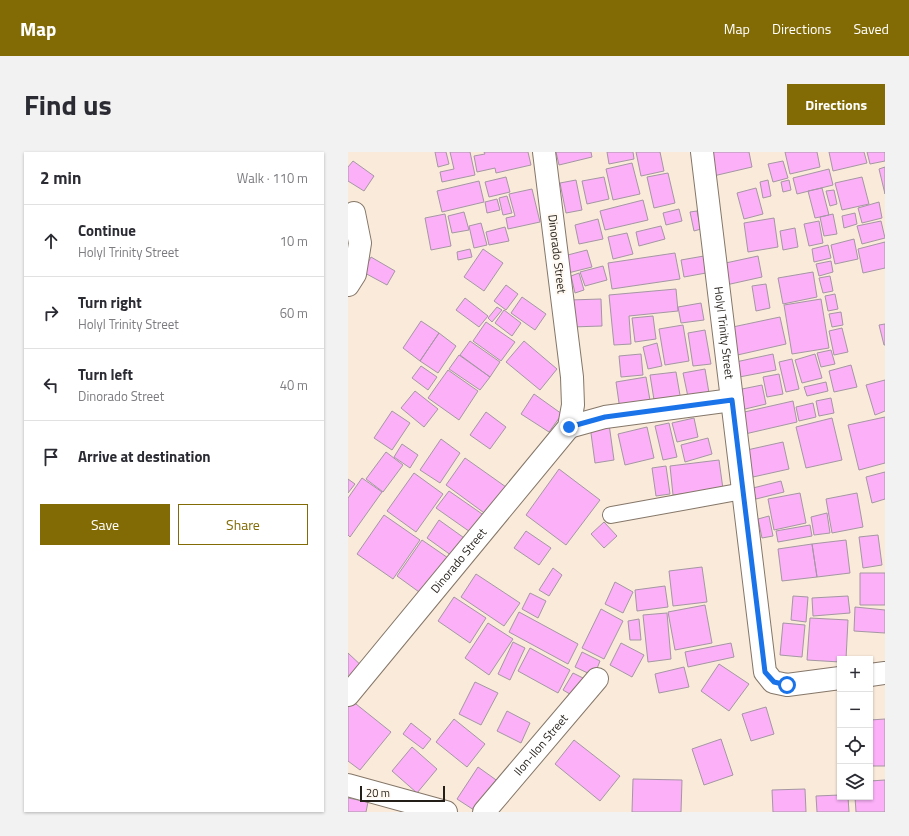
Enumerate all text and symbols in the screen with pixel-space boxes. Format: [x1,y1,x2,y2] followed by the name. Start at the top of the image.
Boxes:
[20,14,56,43] text: Map
[724,18,750,39] text: Map
[772,18,831,39] text: Directions
[853,18,889,39] text: Saved
[24,83,112,126] text: Find us
[787,84,885,125] button: Directions
[40,165,81,191] text: 2 min
[237,168,308,188] text: Walk · 110 m
[543,213,572,295] street label: Dinorado Street
[78,219,136,242] text: Continue
[40,230,62,252] icon: ahead
[280,231,308,251] text: 10 m
[78,242,179,262] text: Holyl Trinity Street
[709,285,740,381] street label: Holyl Trinity Street
[78,291,142,314] text: Turn right
[40,302,62,324] icon: right
[280,303,308,323] text: 60 m
[78,314,179,334] text: Holyl Trinity Street
[78,363,133,386] text: Turn left
[40,374,62,396] icon: left
[280,375,308,395] text: 40 m
[78,386,164,406] text: Dinorado Street
[560,418,578,436] route end
[78,445,211,468] text: Arrive at destination
[40,446,62,468] icon: arrive
[40,504,170,545] button: Save
[178,504,308,545] button: Share
[426,523,491,597] street label: Dinorado Street
[837,656,873,800] map controls
[837,656,873,692] button: +
[778,676,796,694] route start
[837,692,873,728] button: −
[509,709,573,780] street label: Ilon-Ilon Street
[837,728,873,764] button: locate
[837,764,873,800] button: layers
[360,784,445,803] scale bar
[366,785,390,801] text: 20 m

